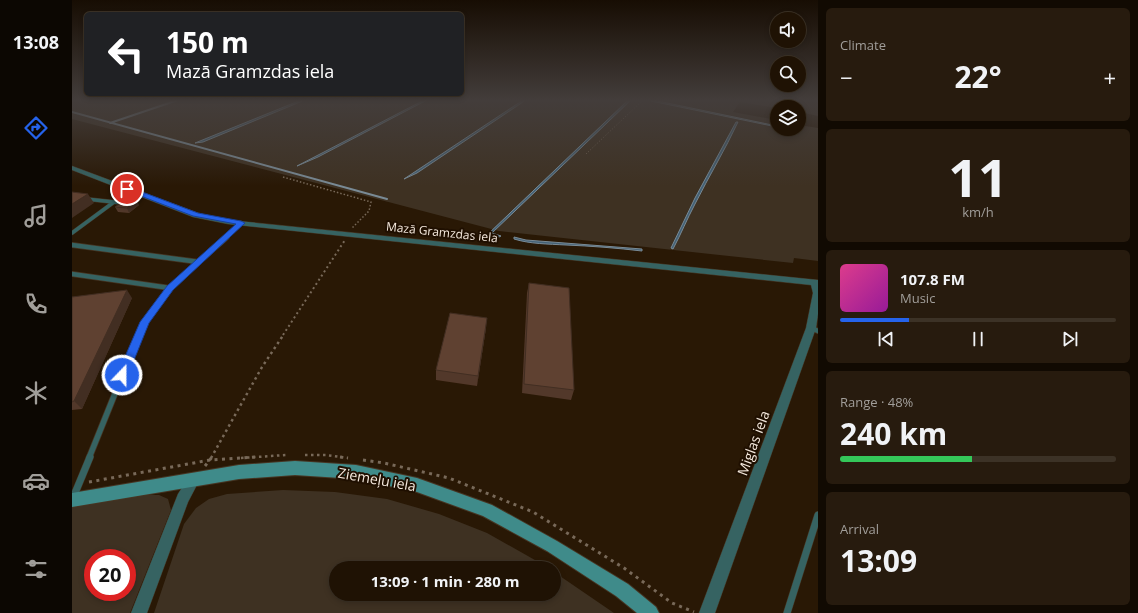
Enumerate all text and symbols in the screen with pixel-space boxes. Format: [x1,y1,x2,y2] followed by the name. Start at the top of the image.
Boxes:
[770,12,806,136] map controls
[770,12,806,48] button: sound
[166,23,249,61] text: 150 m
[100,28,152,80] icon: left
[13,30,59,54] text: 13:08
[840,36,886,54] text: Climate
[770,56,806,92] button: search
[954,56,1002,97] text: 22°
[166,59,334,83] text: Mazā Gramzdas iela
[840,62,853,92] text: −
[1103,62,1116,92] text: +
[770,100,806,136] button: layers
[22,114,50,142] icon: directions
[948,141,1008,212] text: 11
[110,172,144,206] pin
[116,178,138,200] icon: arrive
[22,202,50,230] icon: music
[962,203,994,221] text: km/h
[385,218,499,246] street label: Mazā Gramzdas iela
[900,269,965,289] text: 107.8 FM
[900,289,935,307] text: Music
[22,290,50,318] icon: phone
[875,328,897,350] icon: previous
[967,328,989,350] icon: pause
[1059,328,1081,350] icon: next
[101,354,143,396] position arrow
[22,379,50,407] icon: climate
[840,393,913,411] text: Range · 48%
[732,408,774,478] street label: Miglas iela
[840,413,947,454] text: 240 km
[337,463,417,495] street label: Ziemeļu iela
[22,467,50,495] icon: car
[840,520,879,538] text: Arrival
[840,540,917,581] text: 13:09
[84,549,136,601] speed limit sign: 20
[22,555,50,583] icon: filters
[371,571,519,591] text: 13:09 · 1 min · 280 m

